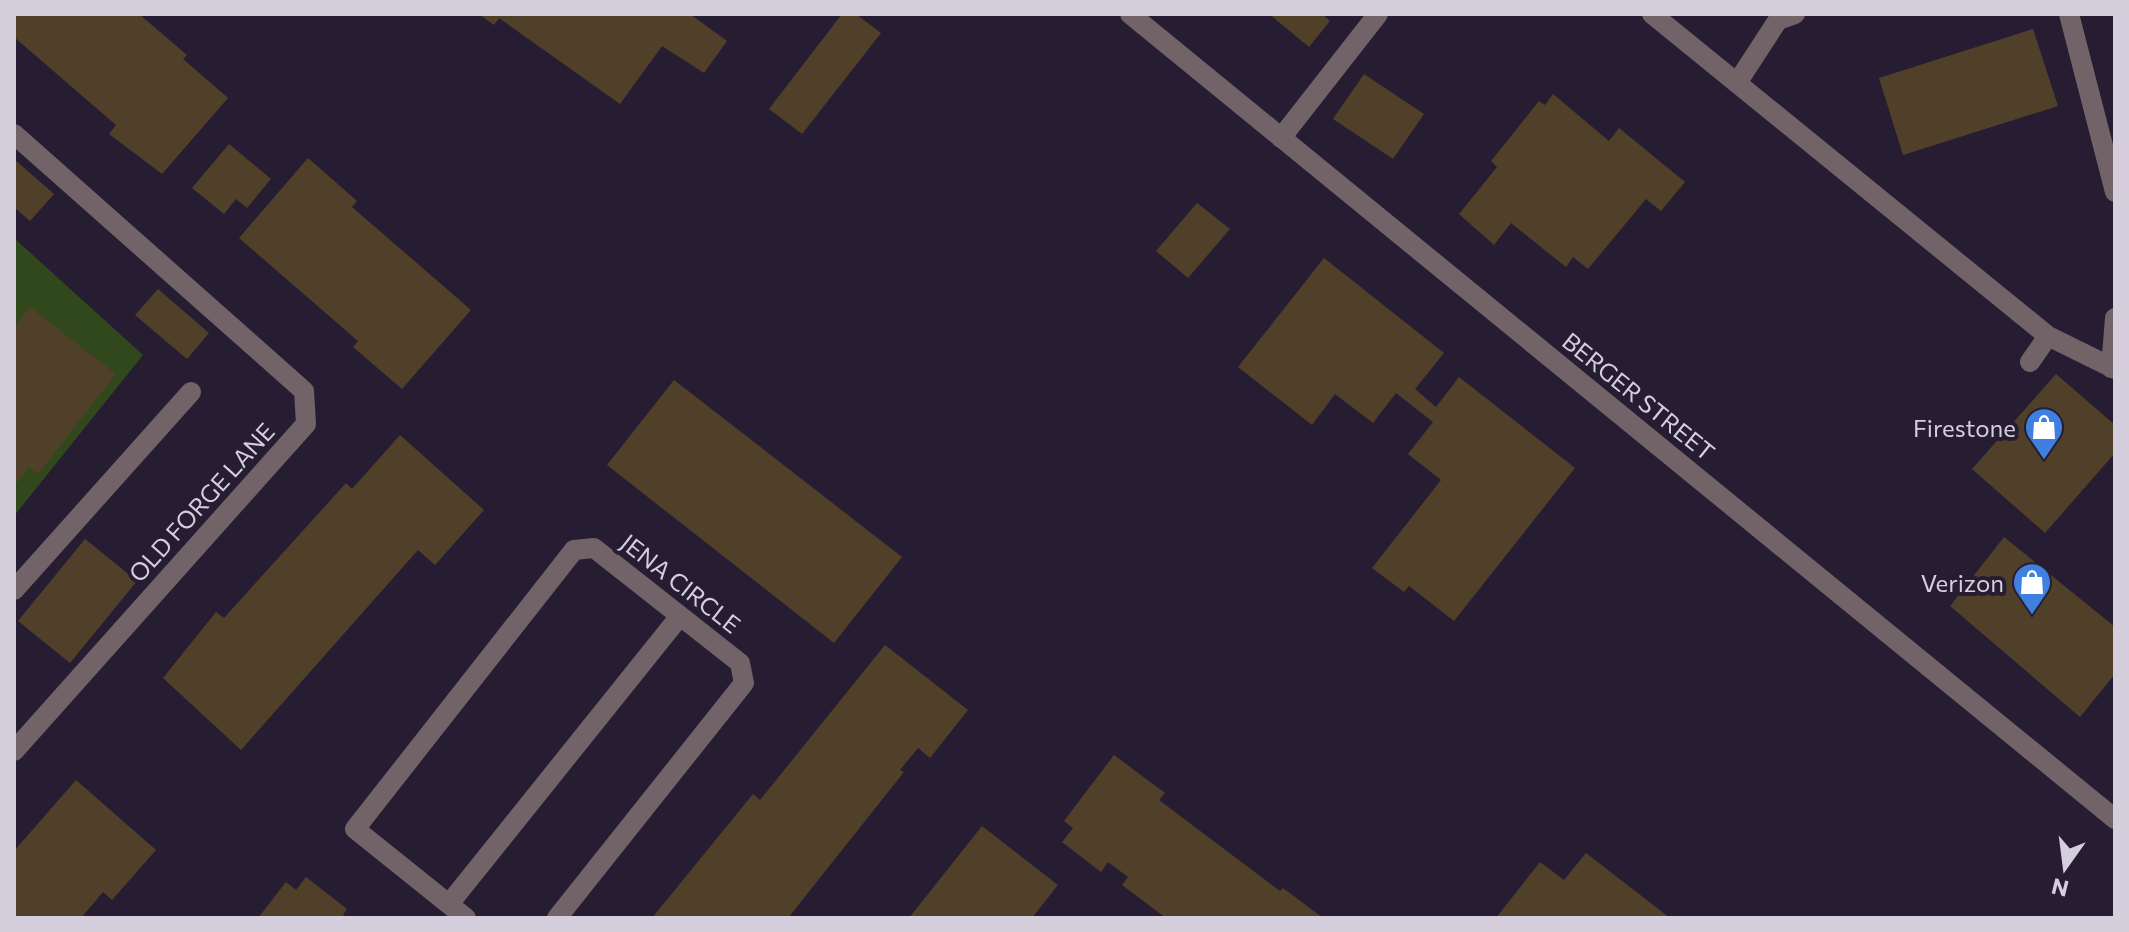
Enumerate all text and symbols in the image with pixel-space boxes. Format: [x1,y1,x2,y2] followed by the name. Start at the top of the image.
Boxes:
[1557,326,1721,466] street label: BERGER STREET
[2023,406,2065,461] shop icon: Firestone
[1913,413,2016,442] place label: Firestone
[122,417,280,587] street label: OLD FORGE LANE
[615,527,747,639] street label: JENA CIRCLE
[2011,561,2053,616] shop icon: Verizon
[1921,568,2004,597] place label: Verizon
[2025,828,2105,908] north arrow
[2049,873,2071,903] text: N

